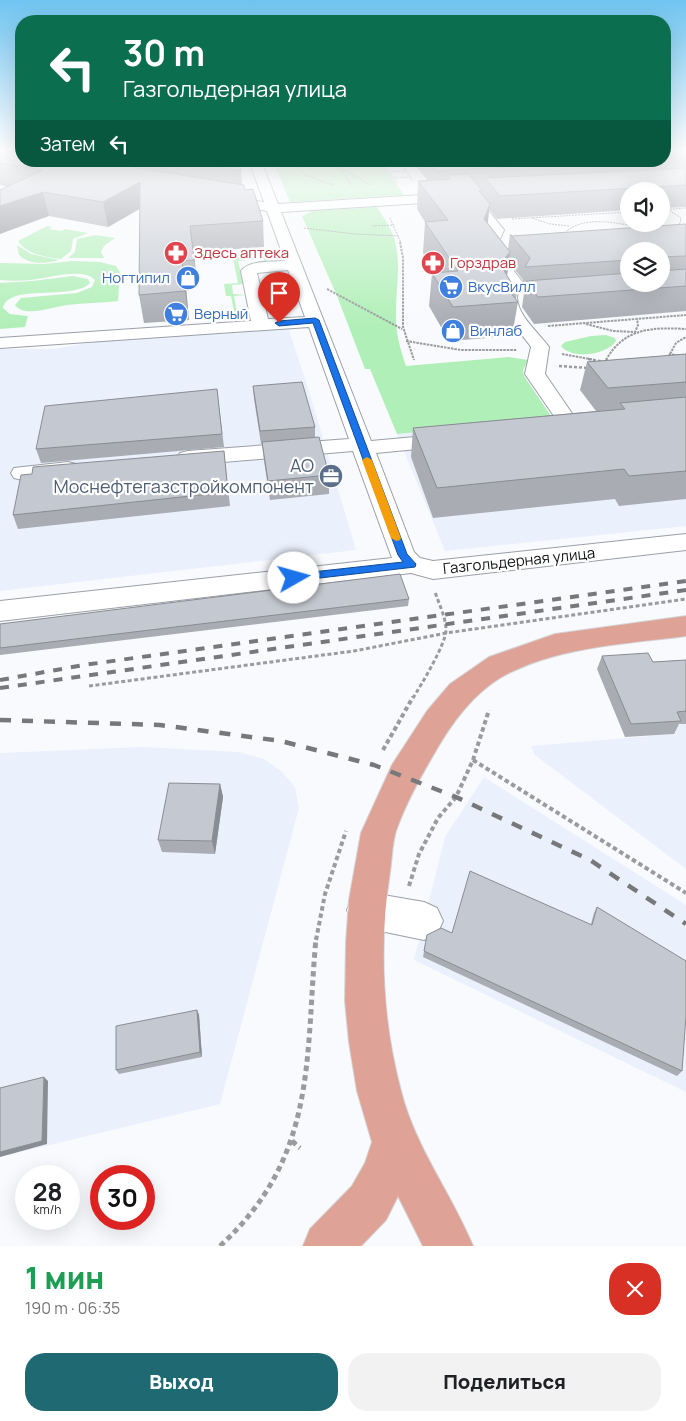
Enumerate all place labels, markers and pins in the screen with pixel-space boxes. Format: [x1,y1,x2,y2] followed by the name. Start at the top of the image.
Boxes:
[163,240,189,266] pharmacy icon: Здесь аптека
[194,242,289,263] place label: Здесь аптека
[420,250,446,276] pharmacy icon: Горздрав
[450,252,516,273] place label: Горздрав
[175,265,201,291] shop icon: Ногтипил
[102,267,170,288] place label: Ногтипил
[258,272,300,323] pin
[438,274,464,300] supermarket icon: ВкусВилл
[468,276,536,297] place label: ВкусВилл
[163,301,189,327] supermarket icon: Верный
[194,303,248,324] place label: Верный
[440,318,466,344] shop icon: Винлаб
[470,320,523,341] place label: Винлаб
[54,453,314,498] place label: АО Моснефтегазстройкомпонент
[318,463,344,489] office icon: АО Моснефтегазстройкомпонент

